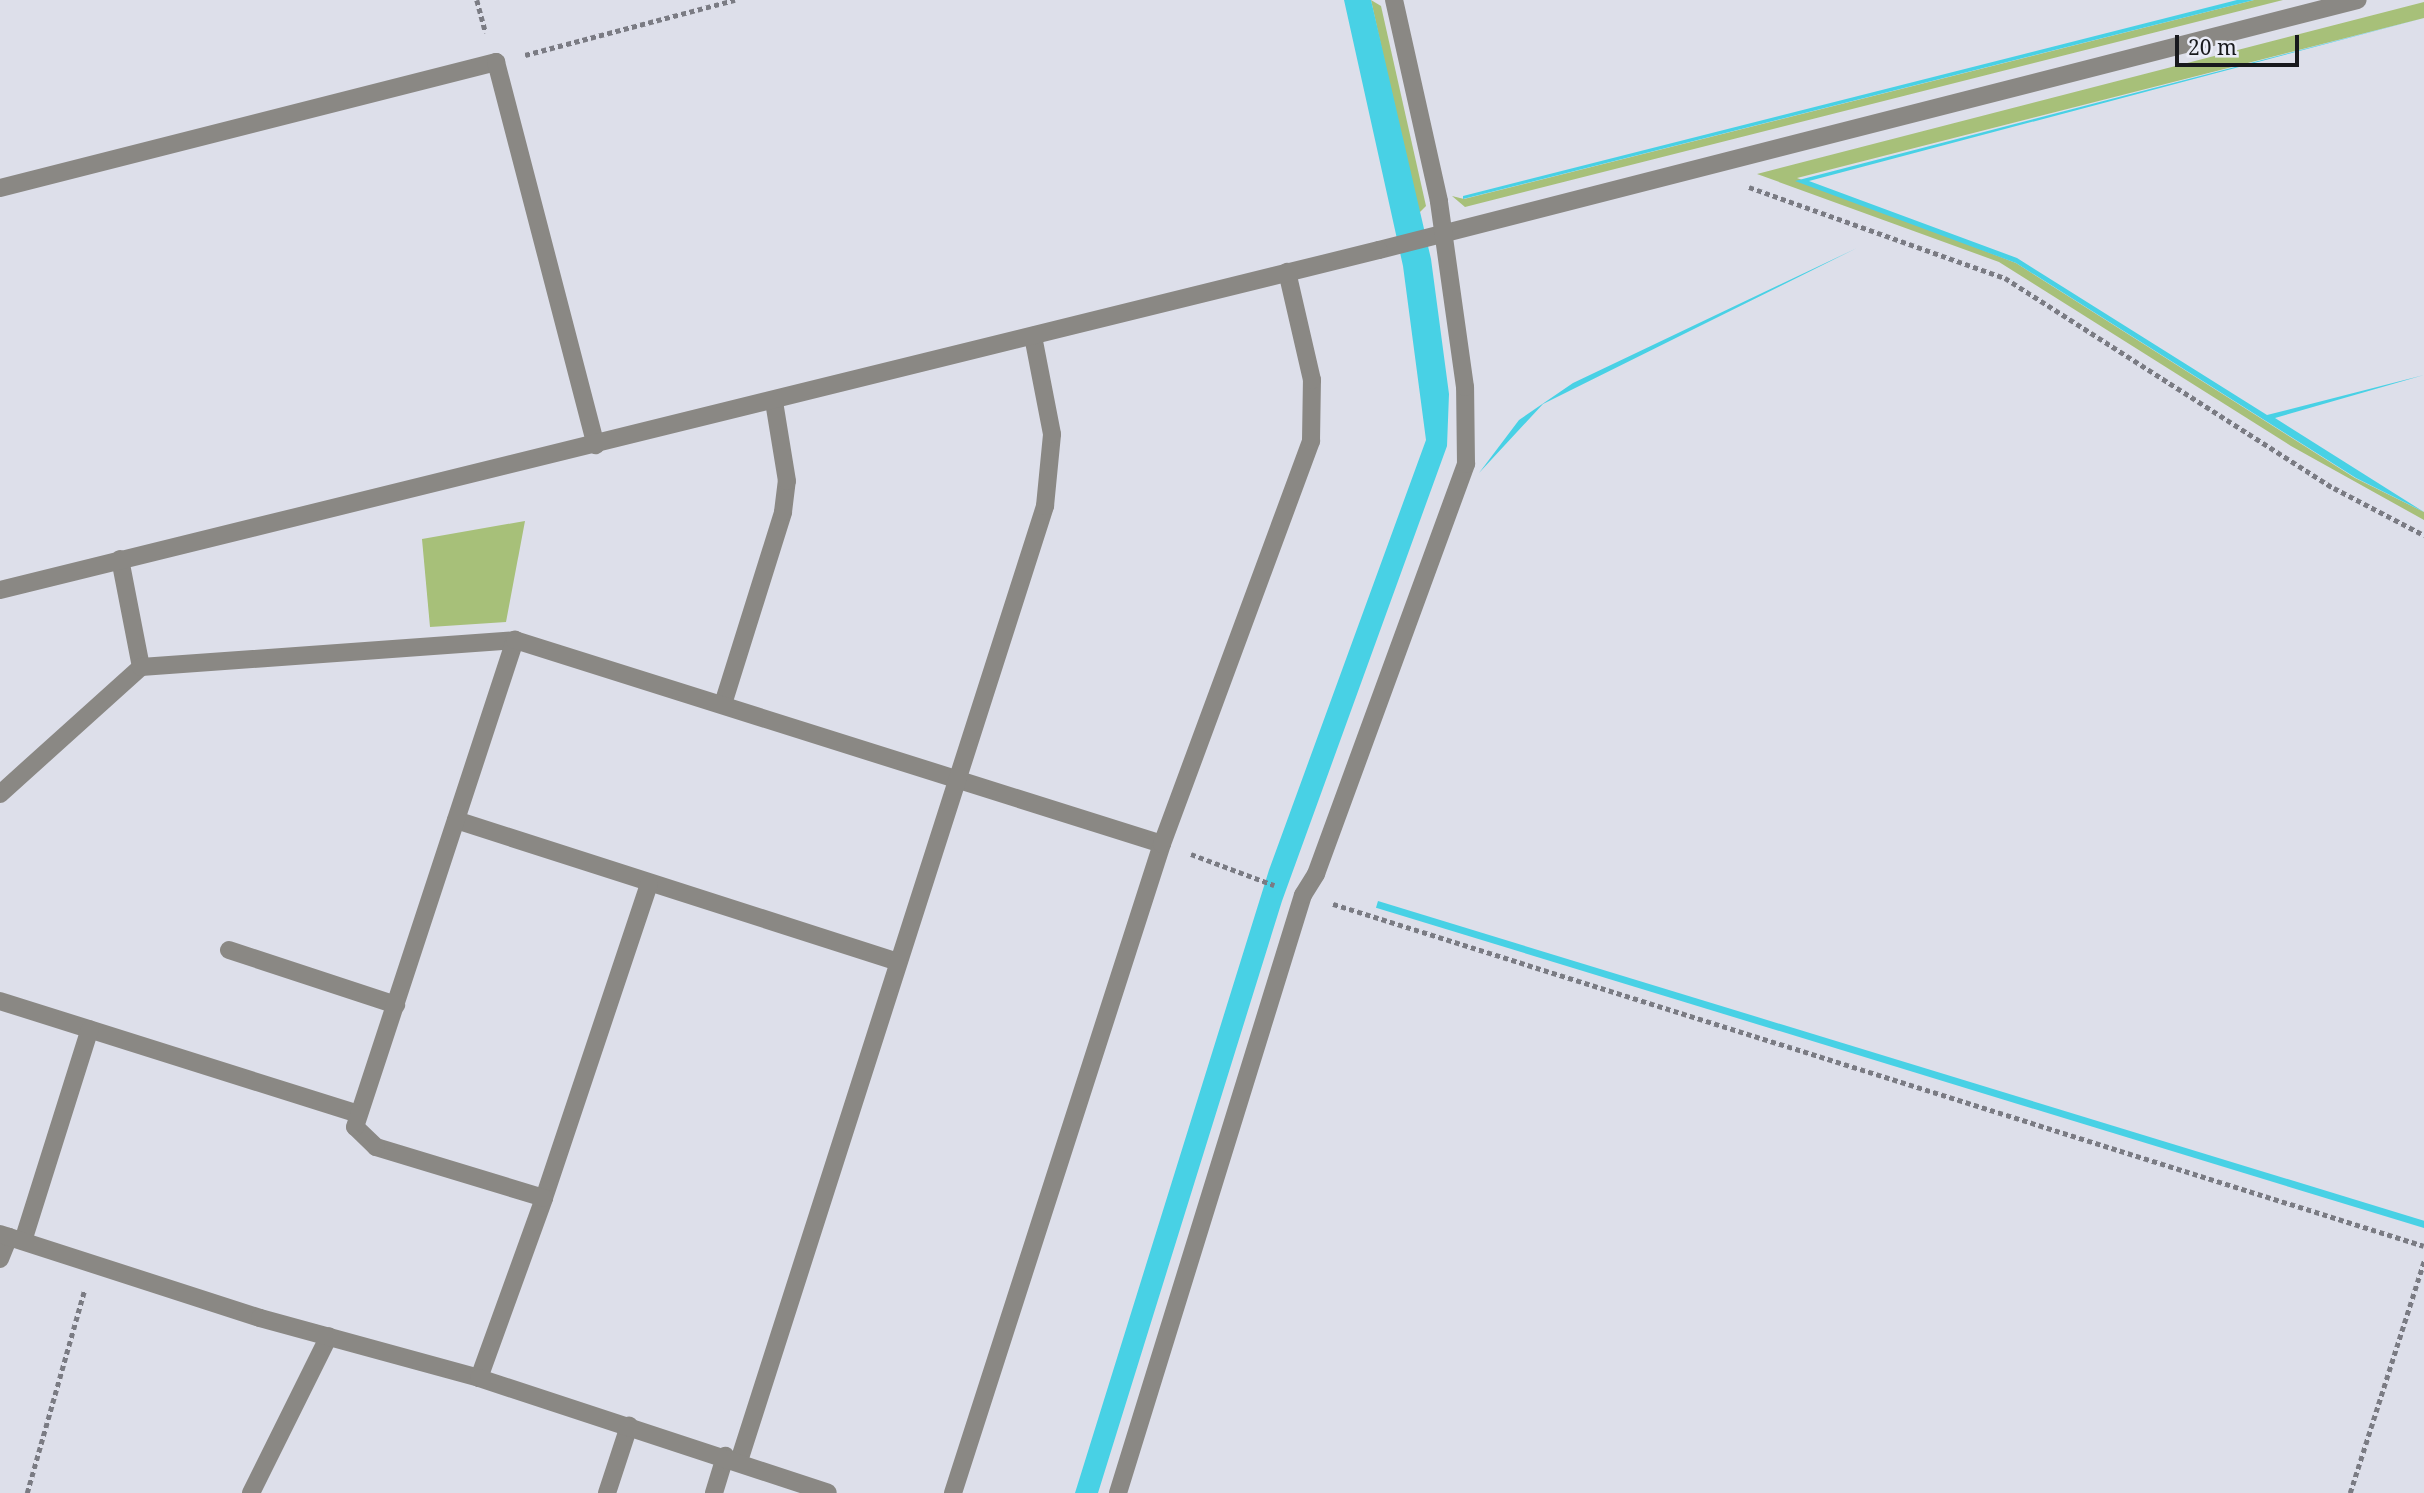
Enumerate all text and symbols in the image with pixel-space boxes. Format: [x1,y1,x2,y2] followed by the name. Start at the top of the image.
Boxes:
[2179,21,2303,65] scale bar
[2188,33,2237,61] text: 20 m

